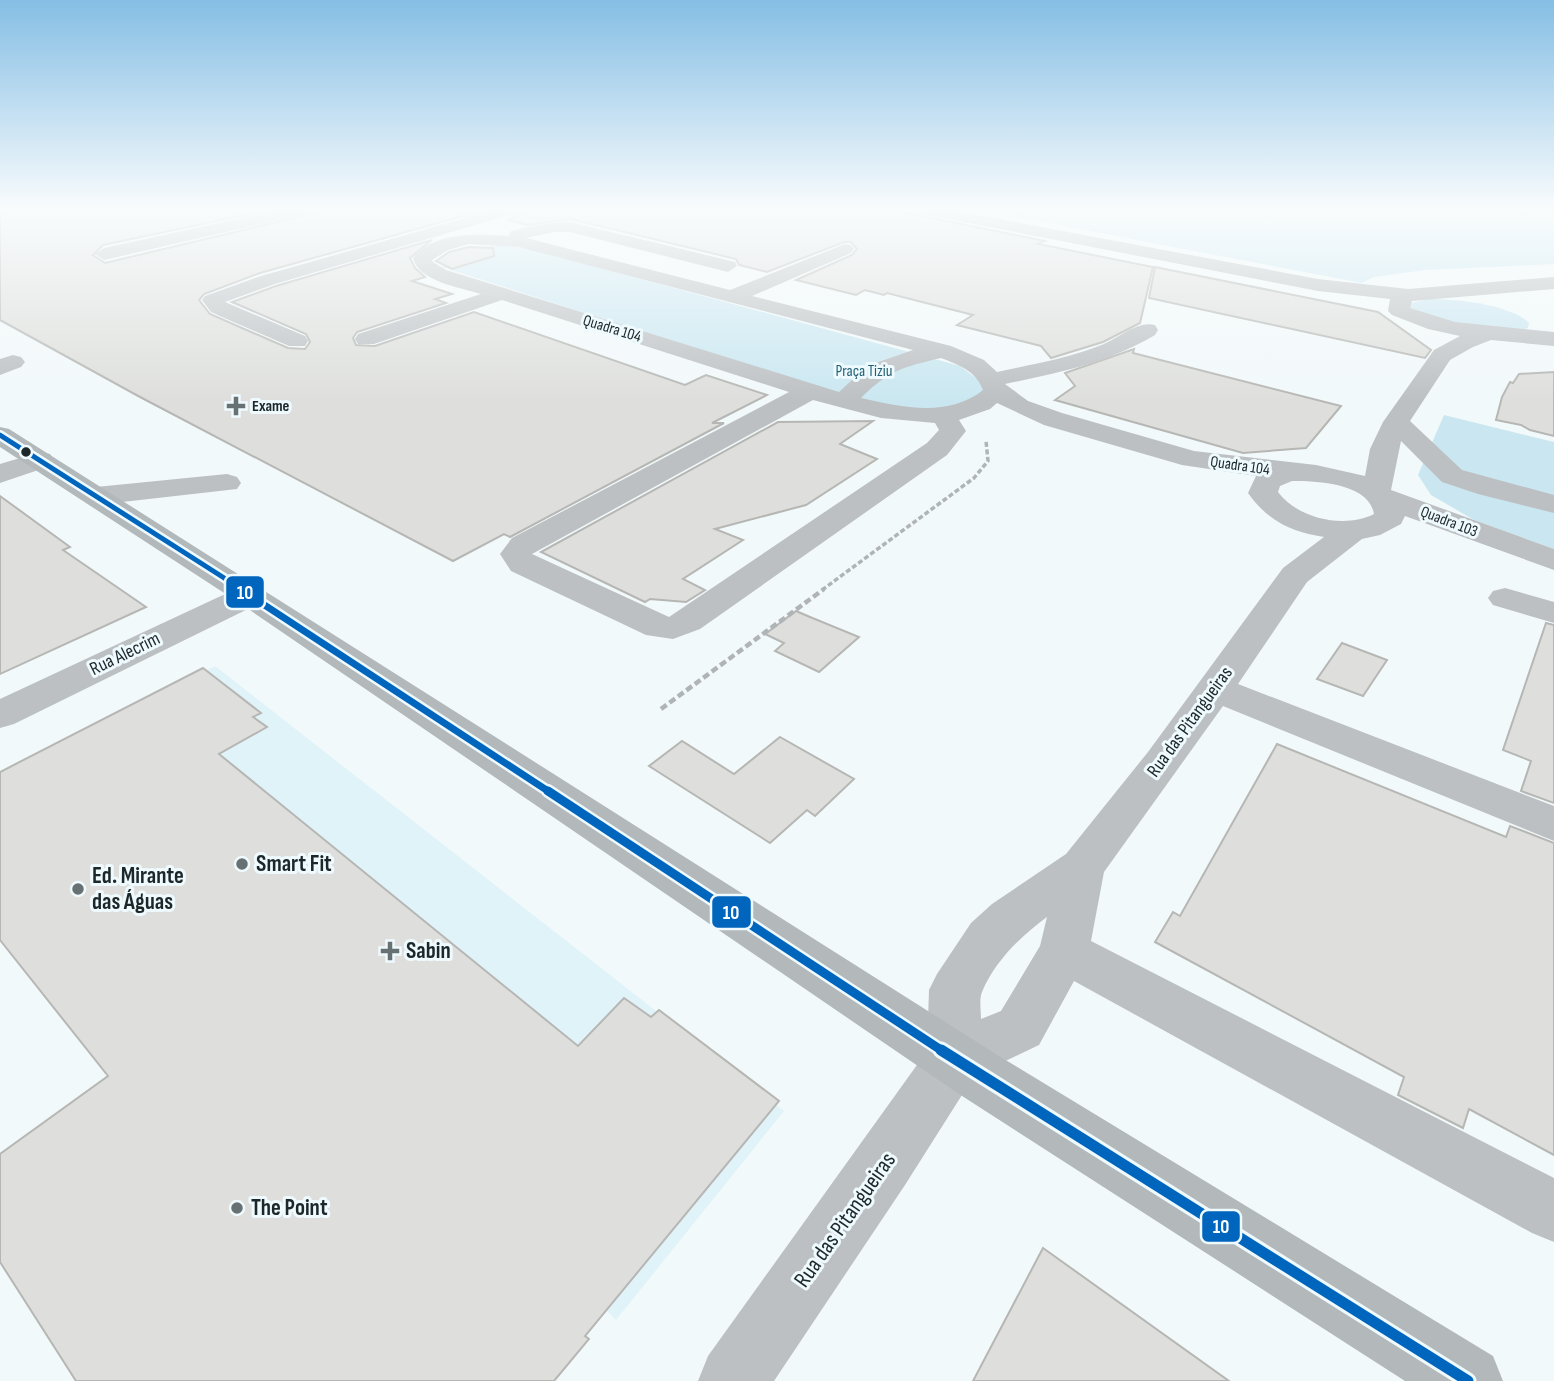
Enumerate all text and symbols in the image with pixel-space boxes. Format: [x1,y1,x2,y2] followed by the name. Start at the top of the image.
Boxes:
[581,311,644,347] street label: Quadra 104
[835,362,893,381] park label: Praça Tiziu
[226,396,246,416] marker: Exame
[252,397,290,416] place label: Exame
[19,445,33,459] unlabelled marker
[1209,452,1271,480] street label: Quadra 104
[1418,502,1480,542] street label: Quadra 103
[225,575,265,609] line badge: 10
[237,582,253,605] text: 10
[86,627,164,681] street label: Rua Alecrim
[1142,662,1238,782] street label: Rua das Pitangueiras
[256,850,332,878] place label: Smart Fit
[234,856,250,872] marker: Smart Fit
[92,862,184,916] place label: Ed. Mirante das Águas
[70,881,86,897] marker: Ed. Mirante das Águas
[711,895,752,929] line badge: 10
[723,902,739,925] text: 10
[406,937,451,965] place label: Sabin
[380,941,400,961] marker: Sabin
[788,1147,902,1293] street label: Rua das Pitangueiras
[251,1194,328,1222] place label: The Point
[229,1200,245,1216] marker: The Point
[1201,1210,1241,1243] line badge: 10
[1213,1216,1229,1239] text: 10

